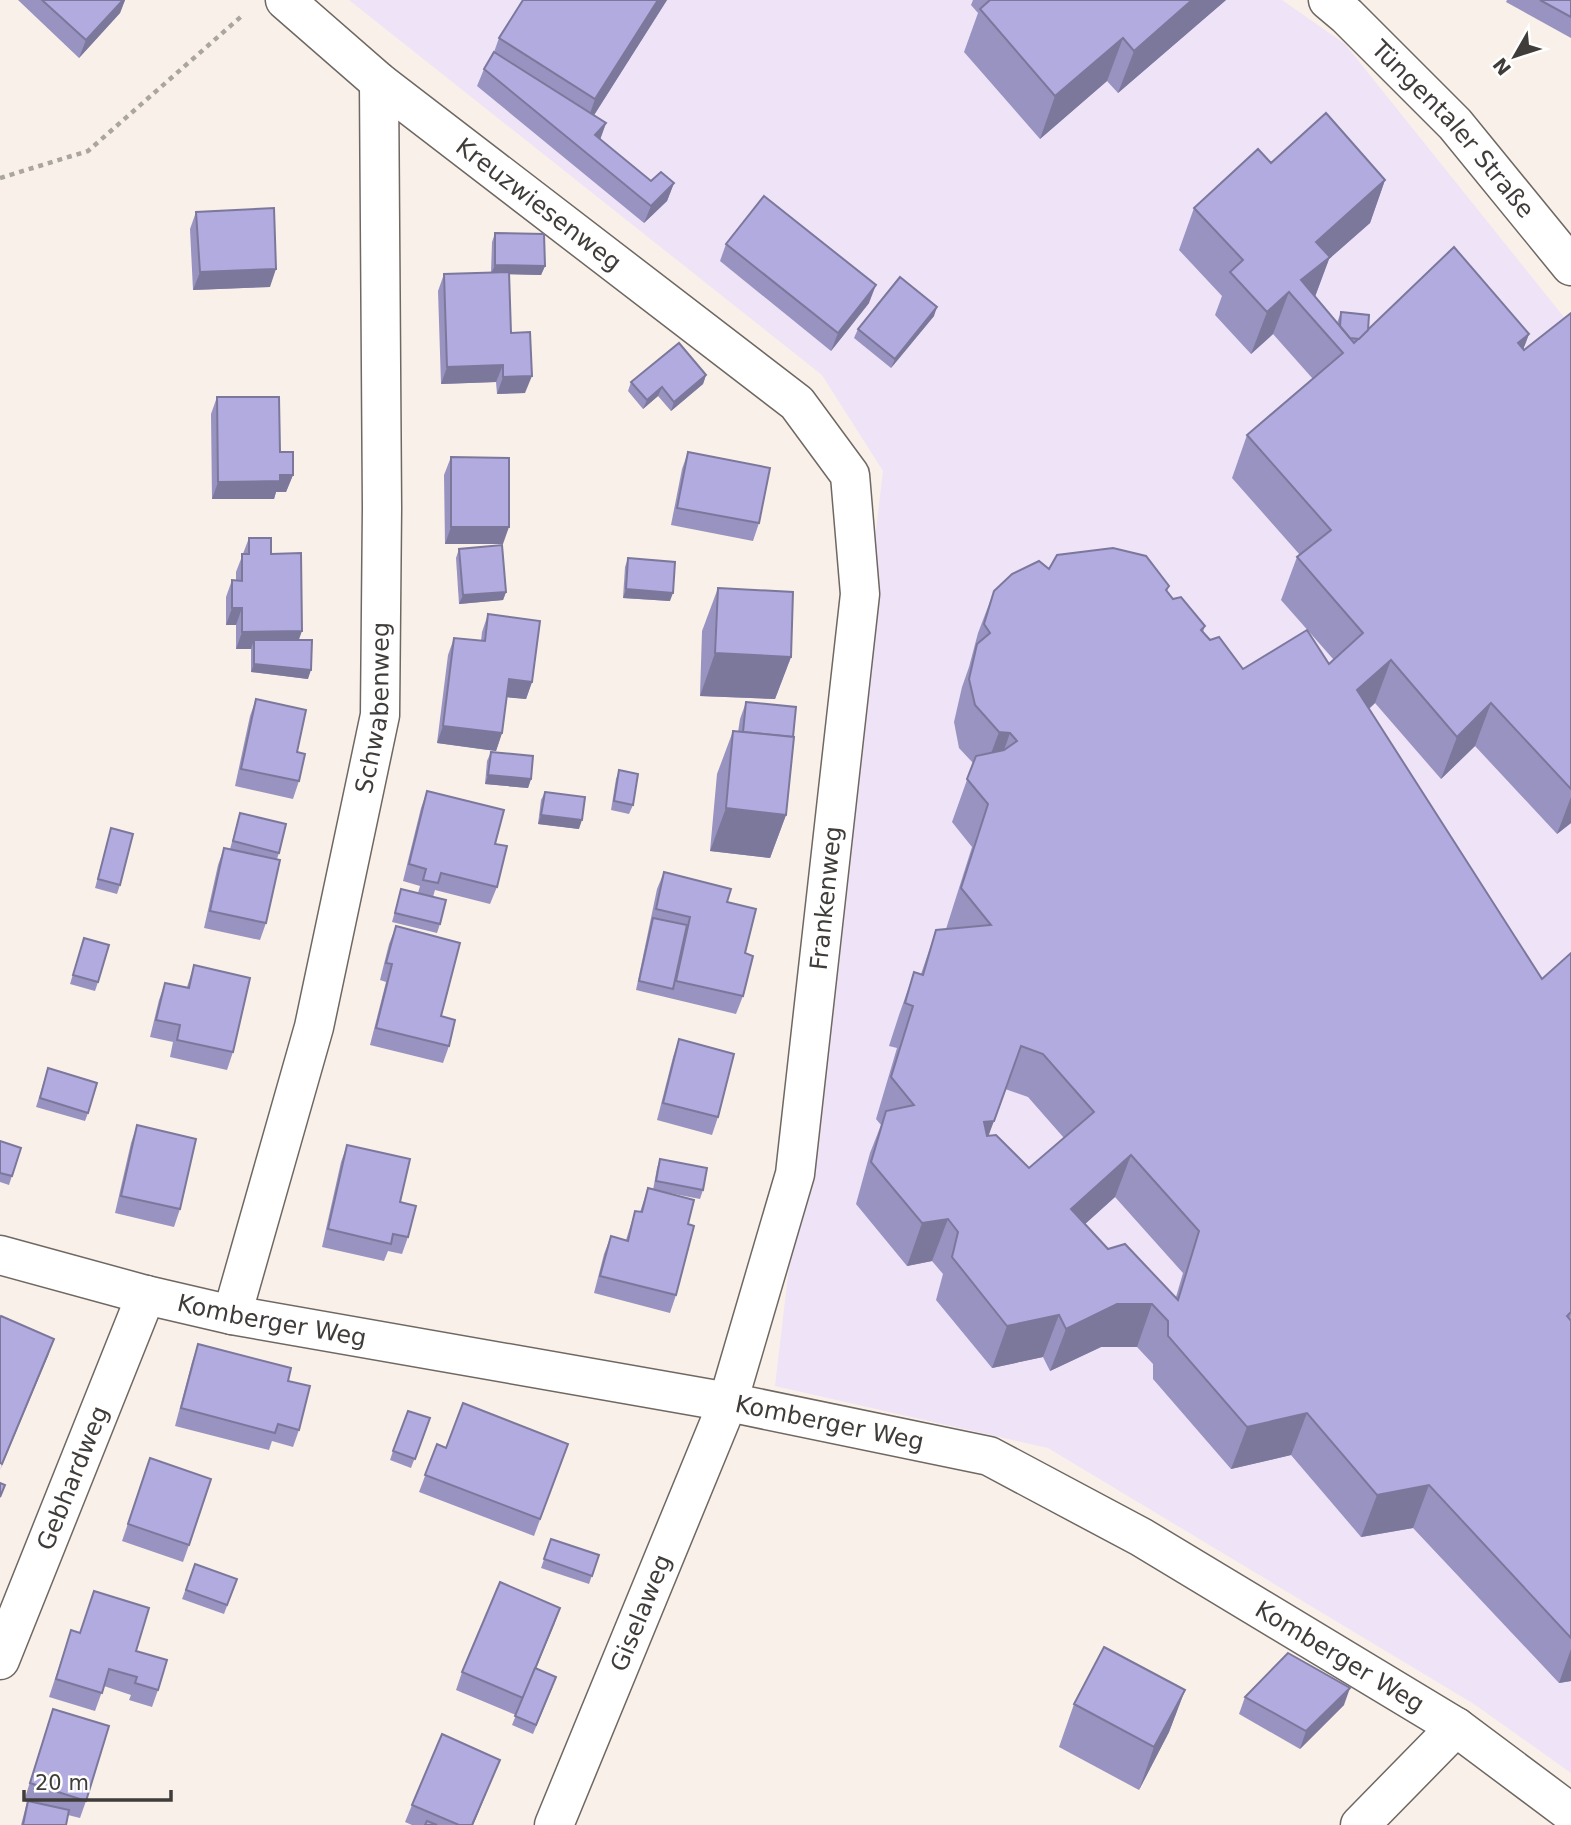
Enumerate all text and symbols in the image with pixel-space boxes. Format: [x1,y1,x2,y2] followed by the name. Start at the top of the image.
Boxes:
[1480,21,1550,91] north arrow
[1365,34,1540,224] street label: Tüngentaler Straße
[1488,54,1515,80] text: N
[450,132,627,277] street label: Kreuzwiesenweg
[350,622,395,796] street label: Schwabenweg
[805,825,847,971] street label: Frankenweg
[175,1289,369,1352] street label: Komberger Weg
[733,1390,926,1456] street label: Komberger Weg
[31,1402,114,1554] street label: Gebhardweg
[605,1550,677,1676] street label: Giselaweg
[1250,1595,1429,1718] street label: Komberger Weg
[24,1758,172,1802] scale bar
[35,1771,89,1795] text: 20 m

